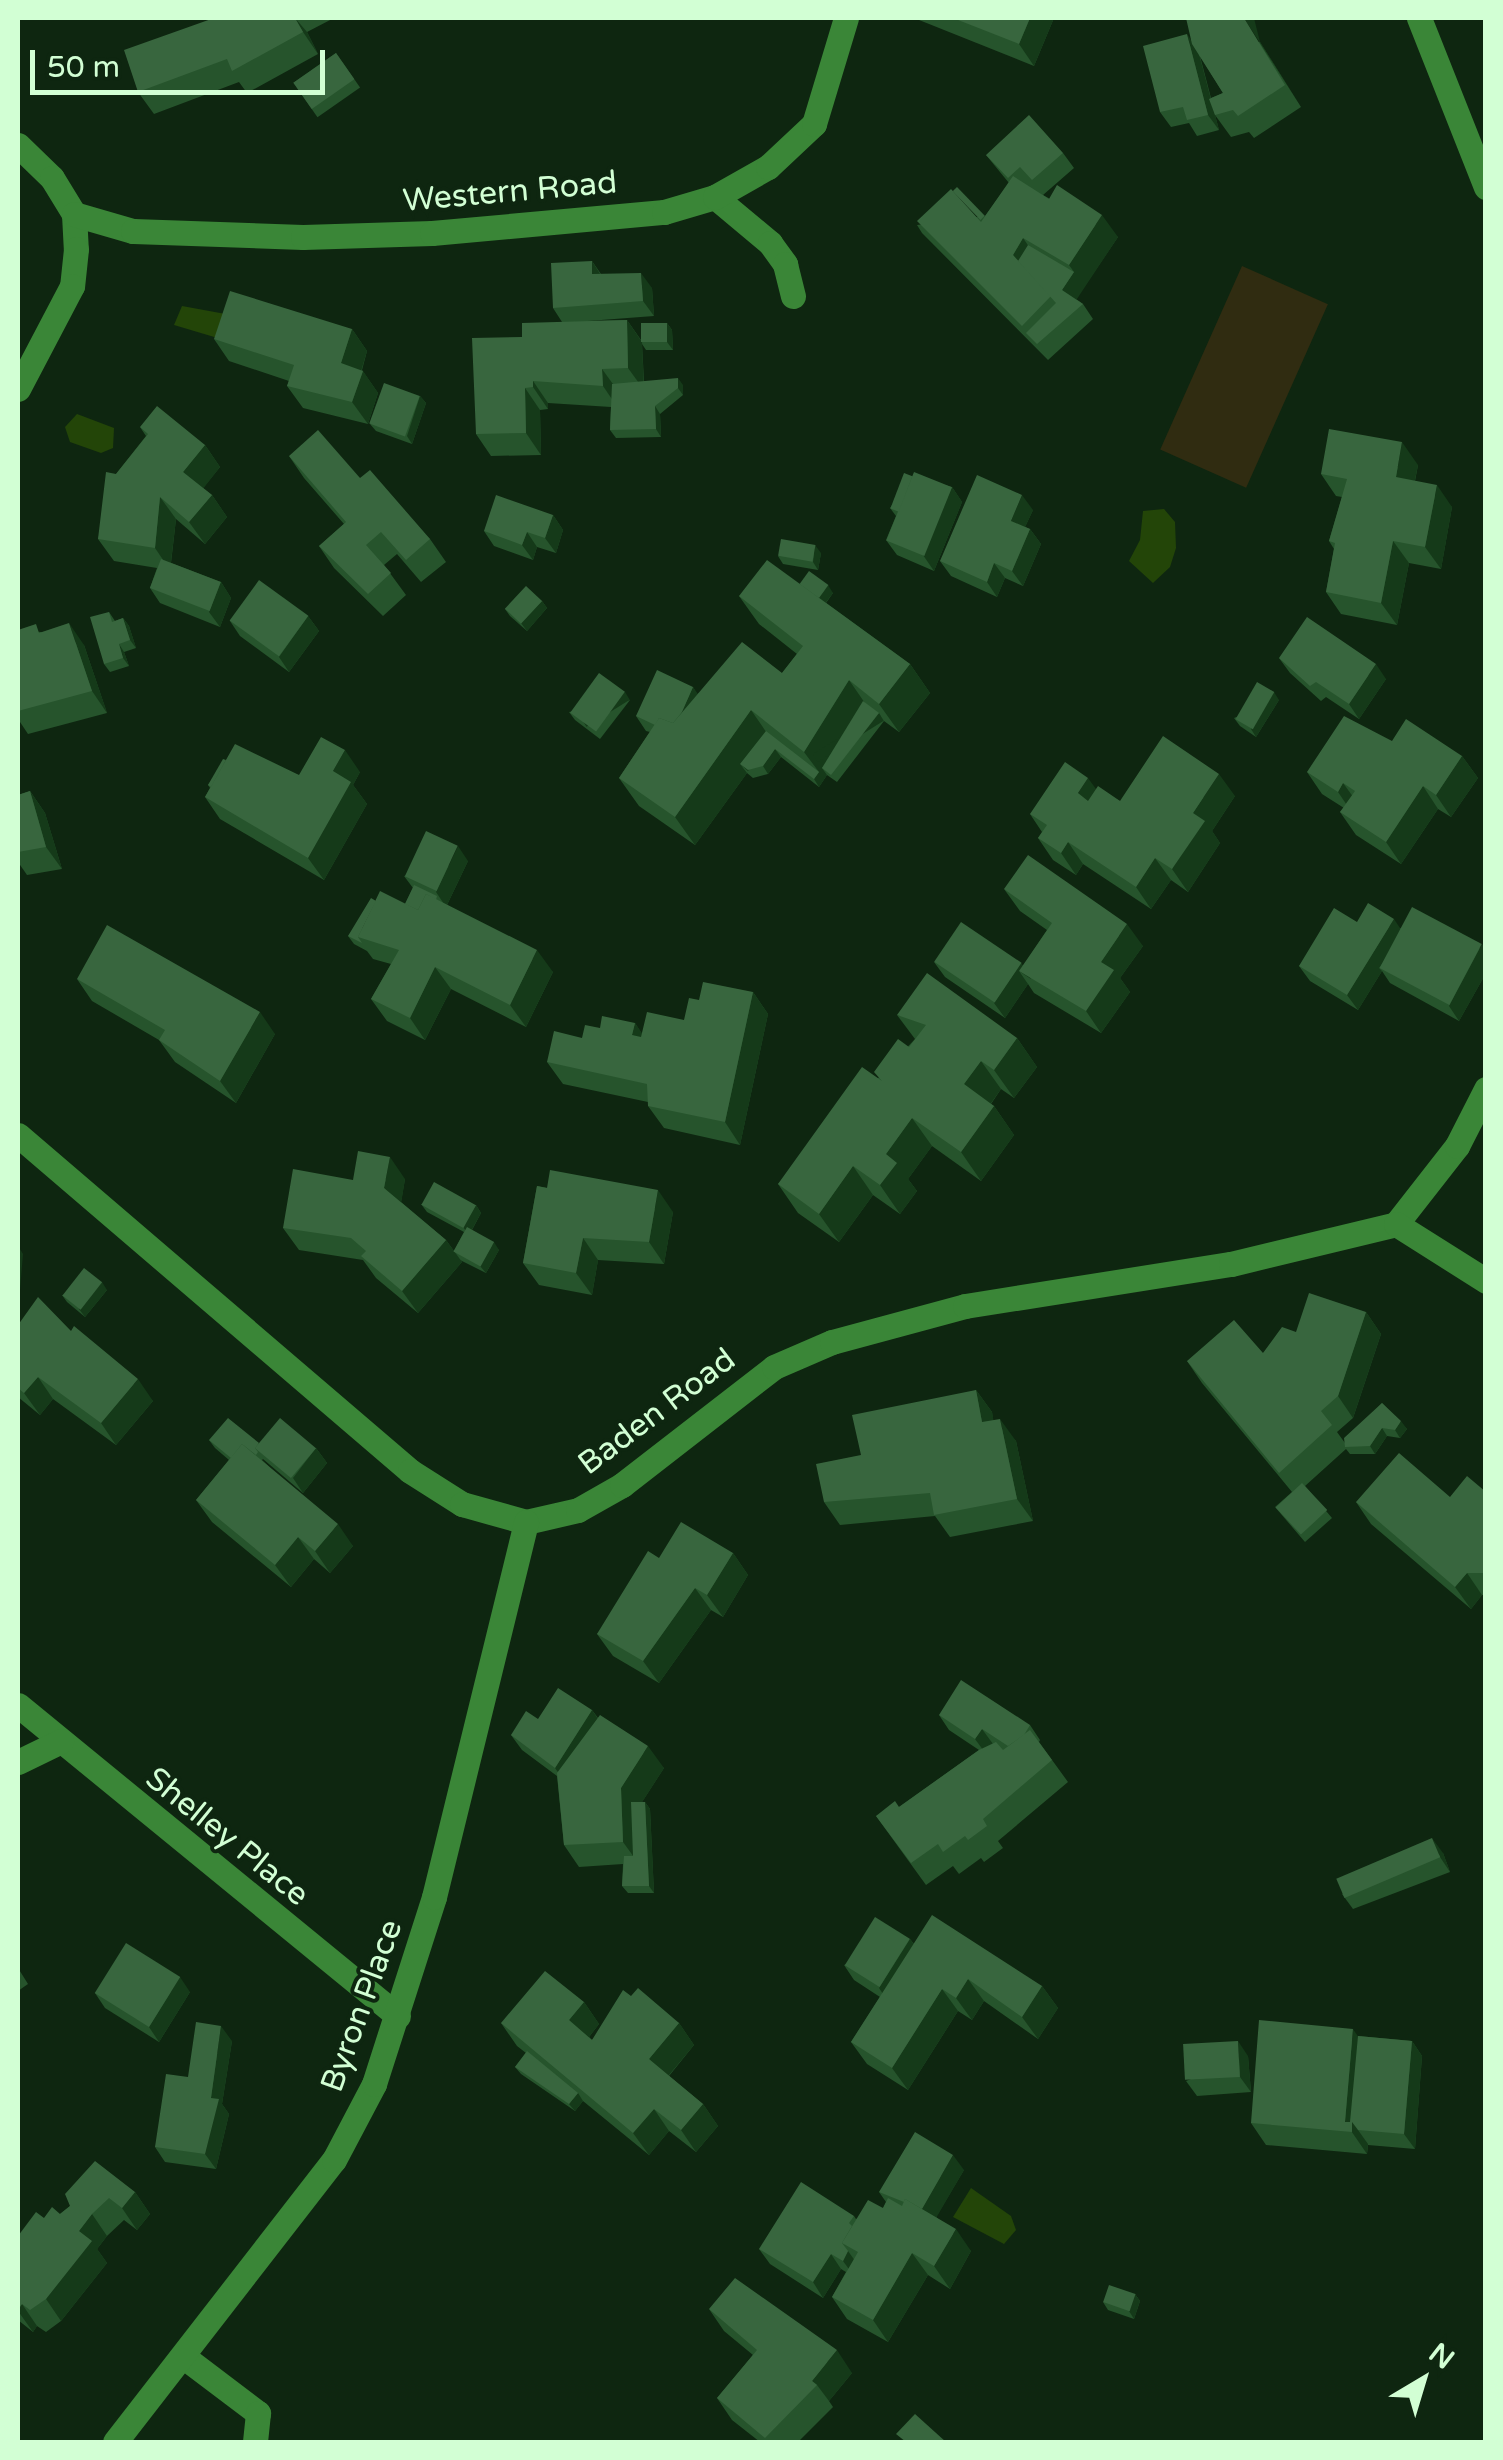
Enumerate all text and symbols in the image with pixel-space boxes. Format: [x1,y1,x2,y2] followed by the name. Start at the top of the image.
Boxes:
[35,30,330,92] scale bar
[47,49,120,86] text: 50 m
[401,164,619,220] street label: Western Road
[571,1340,743,1484] street label: Baden Road
[138,1760,316,1914] street label: Shelley Place
[313,1915,411,2097] street label: Byron Place
[1373,2330,1473,2430] north arrow
[1422,2336,1461,2377] text: N

